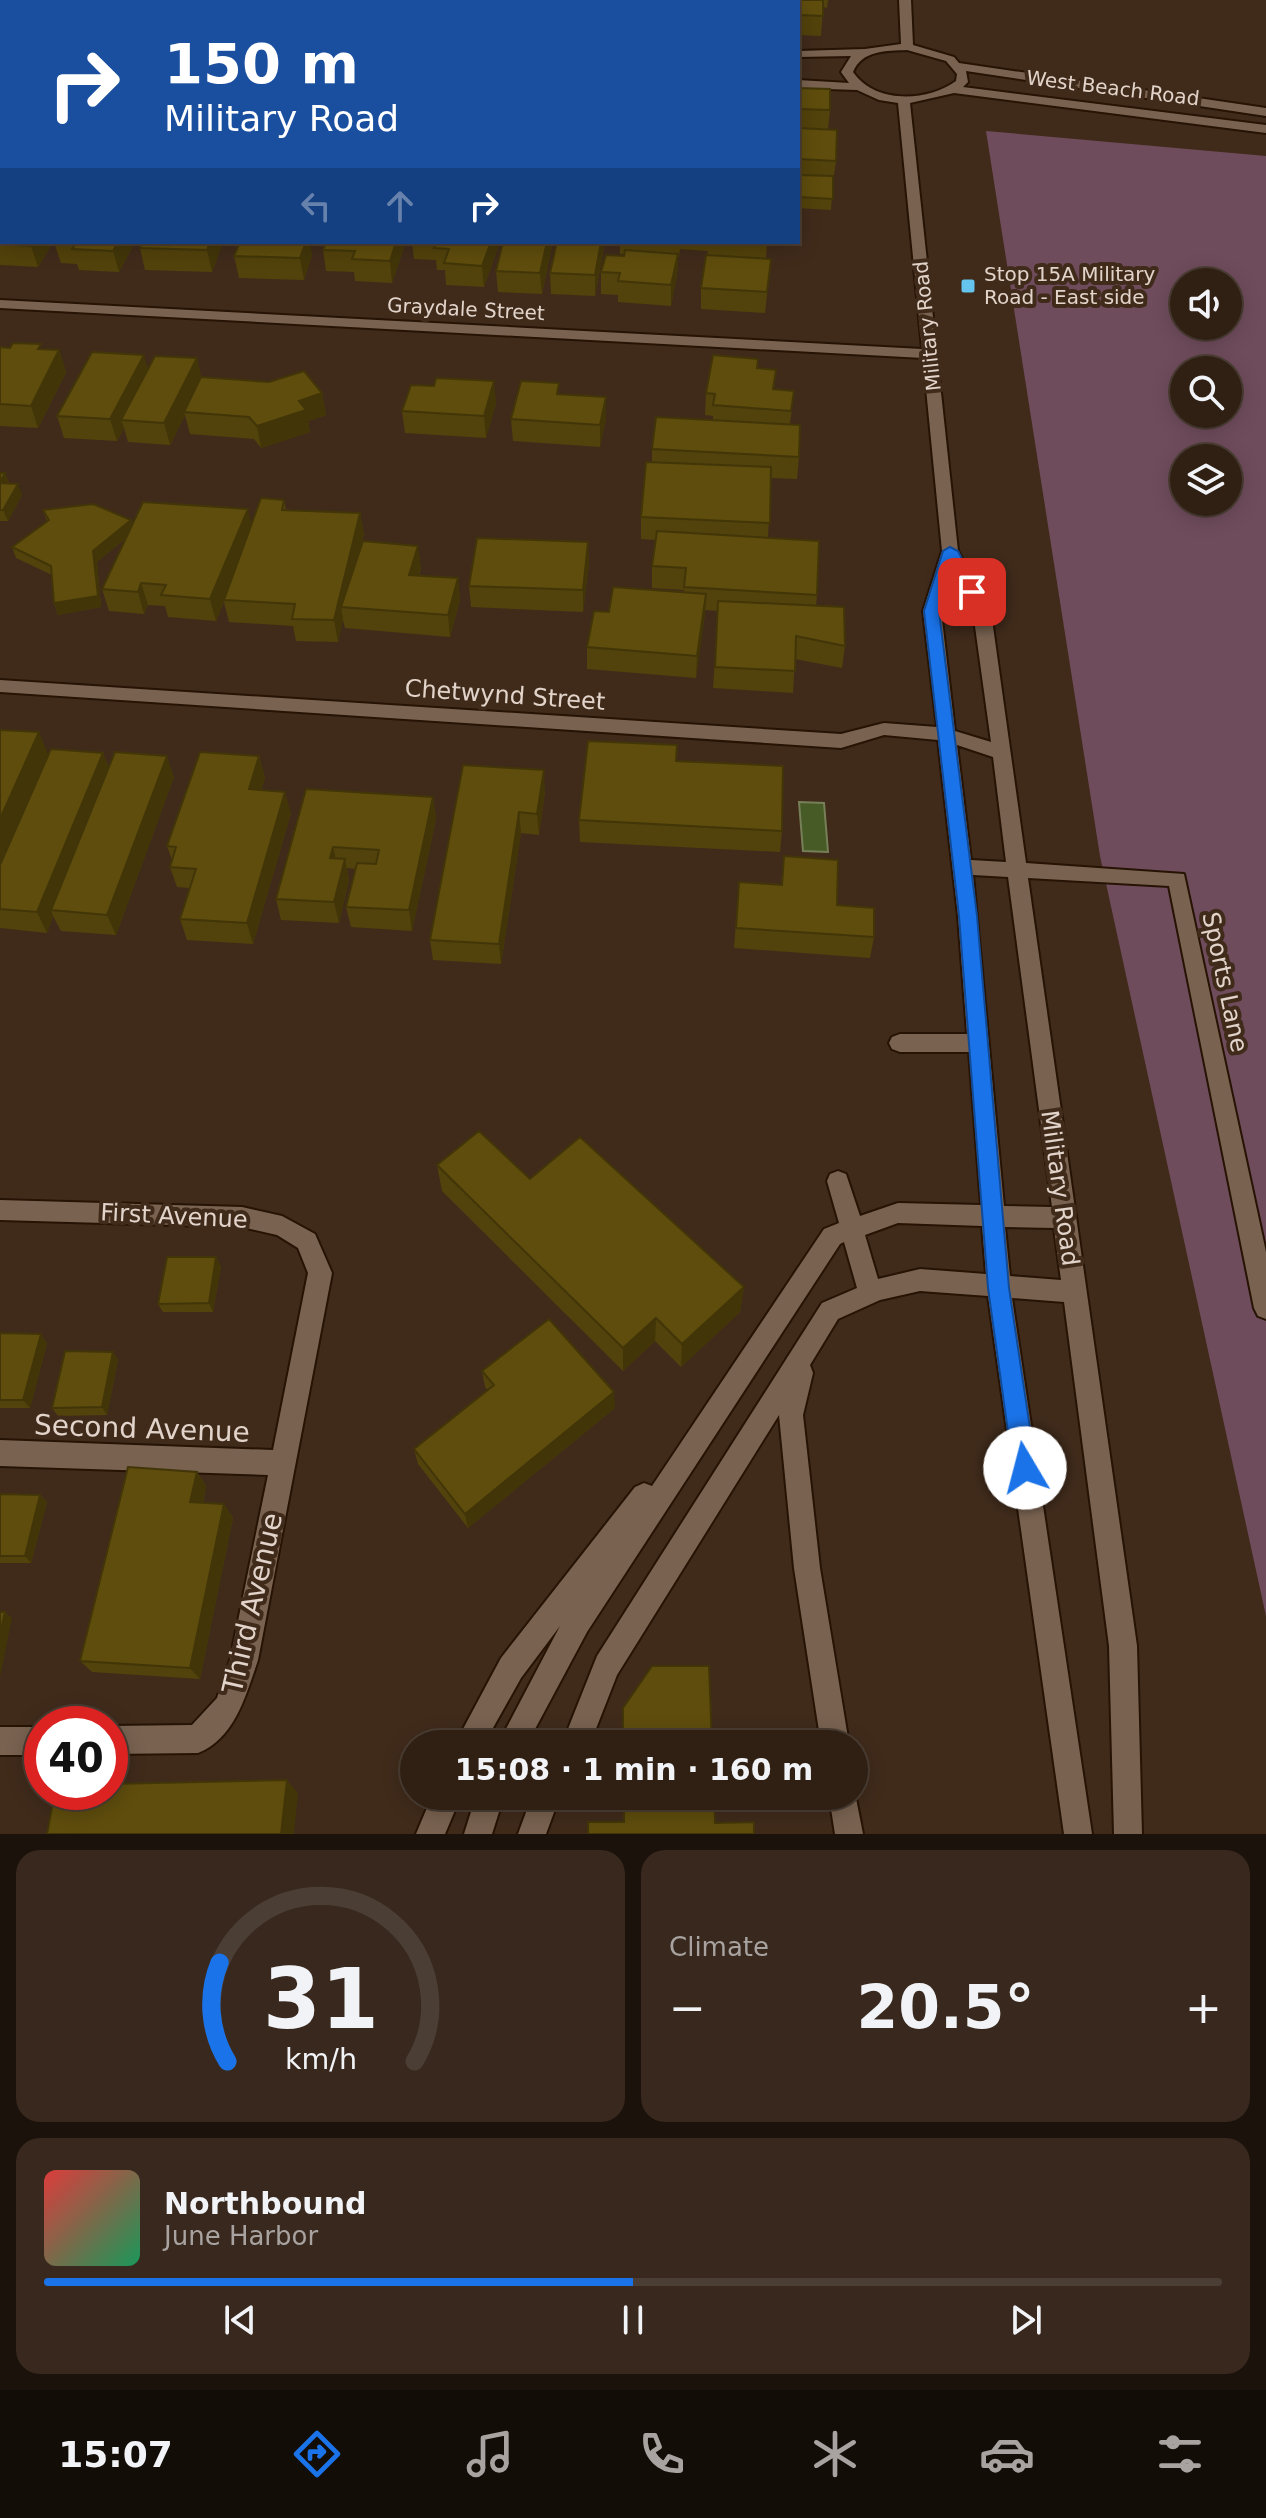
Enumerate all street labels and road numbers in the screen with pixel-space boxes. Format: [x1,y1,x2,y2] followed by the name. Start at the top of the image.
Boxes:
[1025,65,1201,111] street label: West Beach Road
[908,260,946,392] street label: Military Road
[387,293,546,325] street label: Graydale Street
[404,674,606,716] street label: Chetwynd Street
[1196,909,1254,1055] street label: Sports Lane
[1035,1108,1085,1268] street label: Military Road
[100,1198,248,1234] street label: First Avenue
[33,1408,250,1449] street label: Second Avenue
[215,1510,289,1698] street label: Third Avenue

